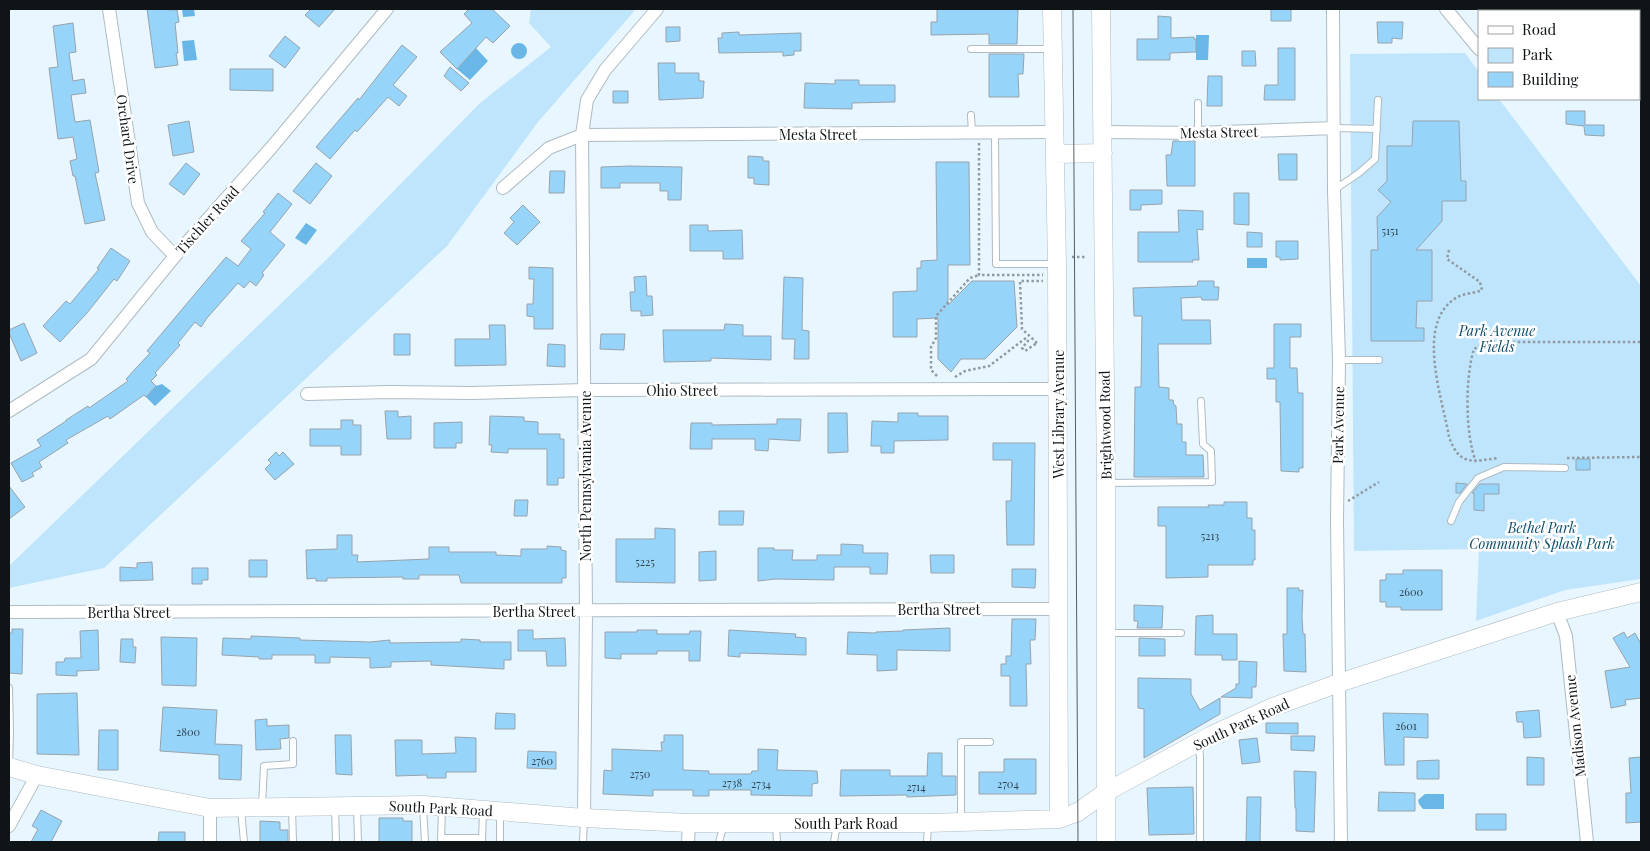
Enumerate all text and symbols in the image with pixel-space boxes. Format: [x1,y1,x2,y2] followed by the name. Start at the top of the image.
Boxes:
[1478,10,1640,100] legend
[1522,19,1556,39] text: Road
[1522,44,1554,64] text: Park
[1522,69,1579,89] text: Building
[112,93,144,185] street label: Orchard Drive
[1180,122,1259,142] street label: Mesta Street
[779,125,858,144] street label: Mesta Street
[171,182,243,258] street label: Tischler Road
[1381,223,1399,238] house number: 5151
[1458,321,1535,356] park label: Park Avenue Fields
[1049,350,1068,479] street label: West Library Avenue
[1095,370,1115,480] street label: Brightwood Road
[646,381,719,400] street label: Ohio Street
[1328,386,1348,464] street label: Park Avenue
[576,390,595,562] street label: North Pennsylvania Avenue
[1469,518,1615,553] park label: Bethel Park Community Splash Park
[1201,528,1219,543] house number: 5213
[635,554,655,569] house number: 5225
[1399,584,1423,599] house number: 2600
[897,600,982,619] street label: Bertha Street
[492,602,577,621] street label: Bertha Street
[87,603,172,622] street label: Bertha Street
[1560,674,1590,778] street label: Madison Avenue
[1190,693,1292,755] street label: South Park Road
[1395,718,1417,733] house number: 2601
[176,724,200,739] house number: 2800
[531,753,553,768] house number: 2760
[630,766,651,781] house number: 2750
[722,775,742,790] house number: 2738
[751,776,772,791] house number: 2734
[997,776,1019,791] house number: 2704
[906,779,926,794] house number: 2714
[389,796,493,820] street label: South Park Road
[794,814,898,833] street label: South Park Road

